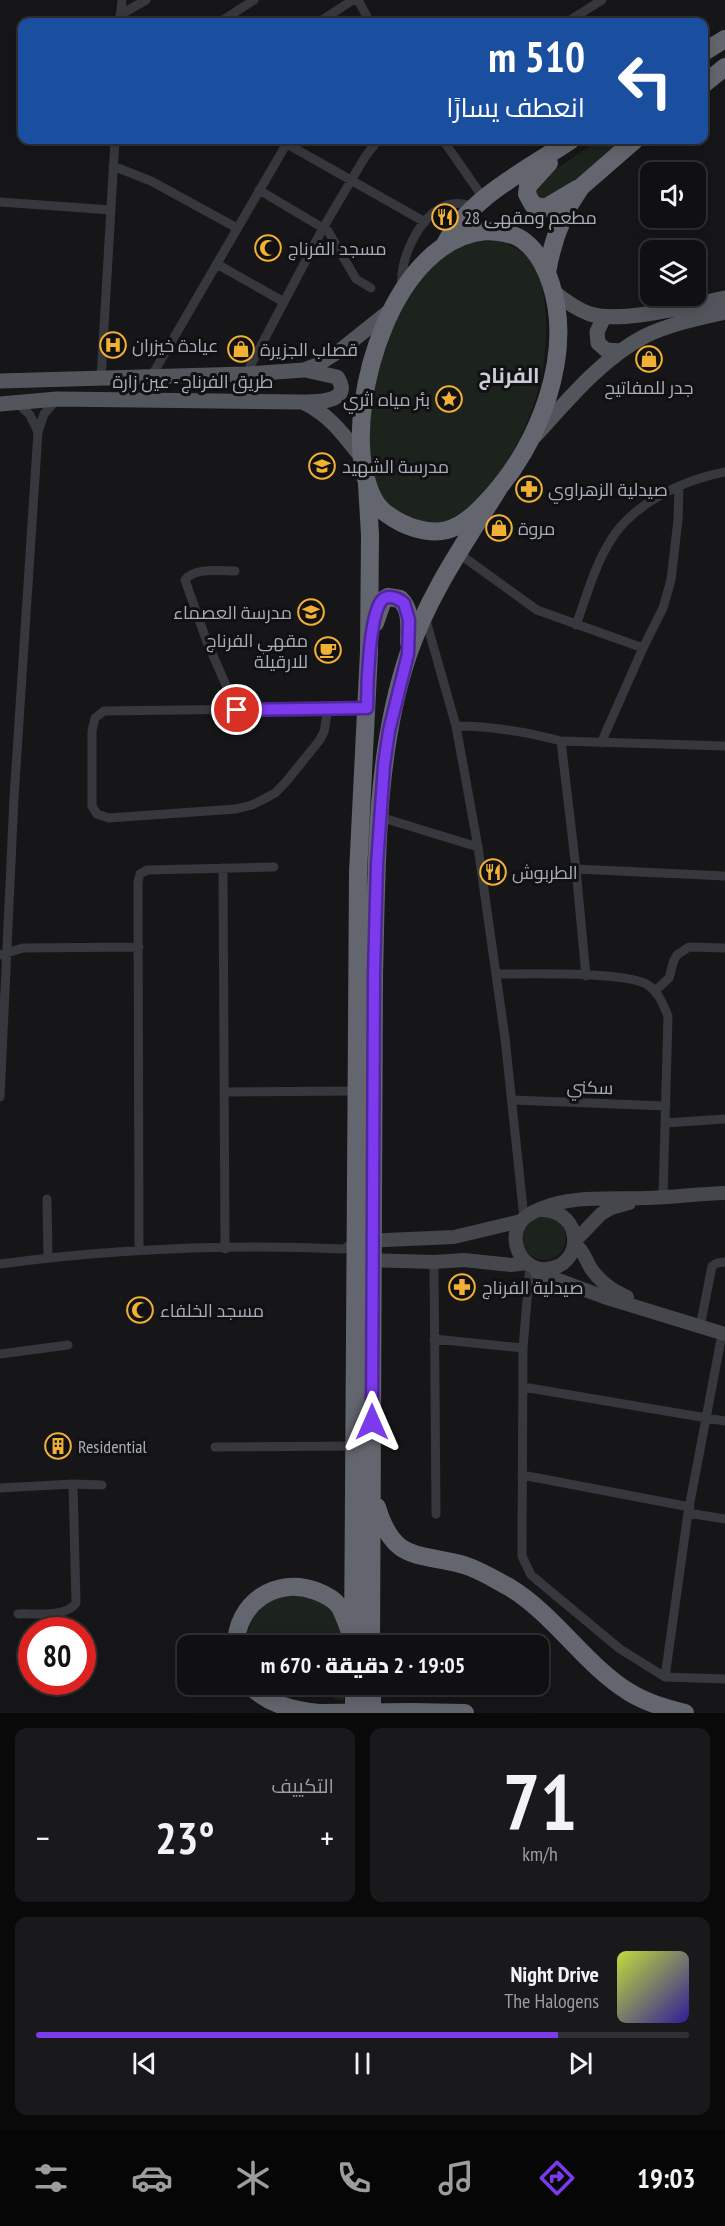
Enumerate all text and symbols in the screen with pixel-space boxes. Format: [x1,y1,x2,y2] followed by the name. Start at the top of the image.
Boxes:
[488,29,585,84] text: 510 m
[606,42,684,120] icon: left
[446,90,585,124] text: انعطف يسارًا
[640,162,706,306] map controls
[640,162,706,228] button: sound
[430,202,460,232] restaurant icon: مطعم ومقهى 28
[464,206,597,230] place label: مطعم ومقهى 28
[253,233,283,263] mosque icon: مسجد الفرناج
[288,237,387,261] place label: مسجد الفرناج
[640,240,706,306] button: layers
[98,330,128,360] hospital icon: عيادة خيزران
[132,334,219,357] place label: عيادة خيزران
[226,334,256,364] shop icon: قصاب الجزيرة
[260,338,358,361] place label: قصاب الجزيرة
[634,344,664,374] shop icon: جدر للمفاتيح
[478,362,540,390] district label: الفرناج
[113,370,273,394] street label: طريق الفرناج - عين زارة
[604,376,694,400] place label: جدر للمفاتيح
[434,384,464,414] place icon: بئر مياه اثري
[343,388,430,414] place label: بئر مياه اثري
[307,451,337,481] school or university icon: مدرسة الشهيد
[342,455,449,478] place label: مدرسة الشهيد
[514,474,544,504] pharmacy icon: صيدلية الزهراوي
[548,478,668,504] place label: صيدلية الزهراوي
[484,513,514,543] shop icon: مروة
[518,517,555,540] place label: مروة
[296,597,326,627] school or university icon: مدرسة العصماء
[173,601,292,624] place label: مدرسة العصماء
[206,629,308,673] place label: مقهي الفرناج للارقيلة
[313,635,343,665] cafe icon: مقهي الفرناج للارقيلة
[211,684,262,735] pin
[220,693,253,726] icon: arrive
[478,857,508,887] restaurant icon: الطربوش
[512,861,578,884] place label: الطربوش
[566,1075,614,1102] street label: سكني
[447,1272,477,1302] pharmacy icon: صيدلية الفرناج
[482,1276,583,1300] place label: صيدلية الفرناج
[125,1295,155,1325] mosque icon: مسجد الخلفاء
[160,1299,264,1322] place label: مسجد الخلفاء
[340,1390,404,1454] position arrow
[43,1431,73,1461] building icon: Residential
[78,1435,148,1458] place label: Residential
[18,1617,96,1695] speed limit sign: 80
[261,1651,465,1679] text: 19:05 · 2 دقيقة · 670 m
[503,1751,577,1852] text: 71
[271,1773,334,1799] text: التكييف
[155,1808,215,1866] text: 23°
[36,1816,50,1859] text: −
[320,1816,334,1859] text: +
[522,1841,558,1867] text: km/h
[510,1960,599,1988] text: Night Drive
[504,1988,599,2014] text: The Halogens
[128,2047,161,2080] icon: previous
[346,2047,379,2080] icon: pause
[564,2047,597,2080] icon: next
[30,2157,72,2199] icon: filters
[131,2157,173,2199] icon: car
[232,2157,274,2199] icon: climate
[333,2157,375,2199] icon: phone
[435,2157,477,2199] icon: music
[536,2157,578,2199] icon: directions
[637,2161,695,2195] text: 19:03

